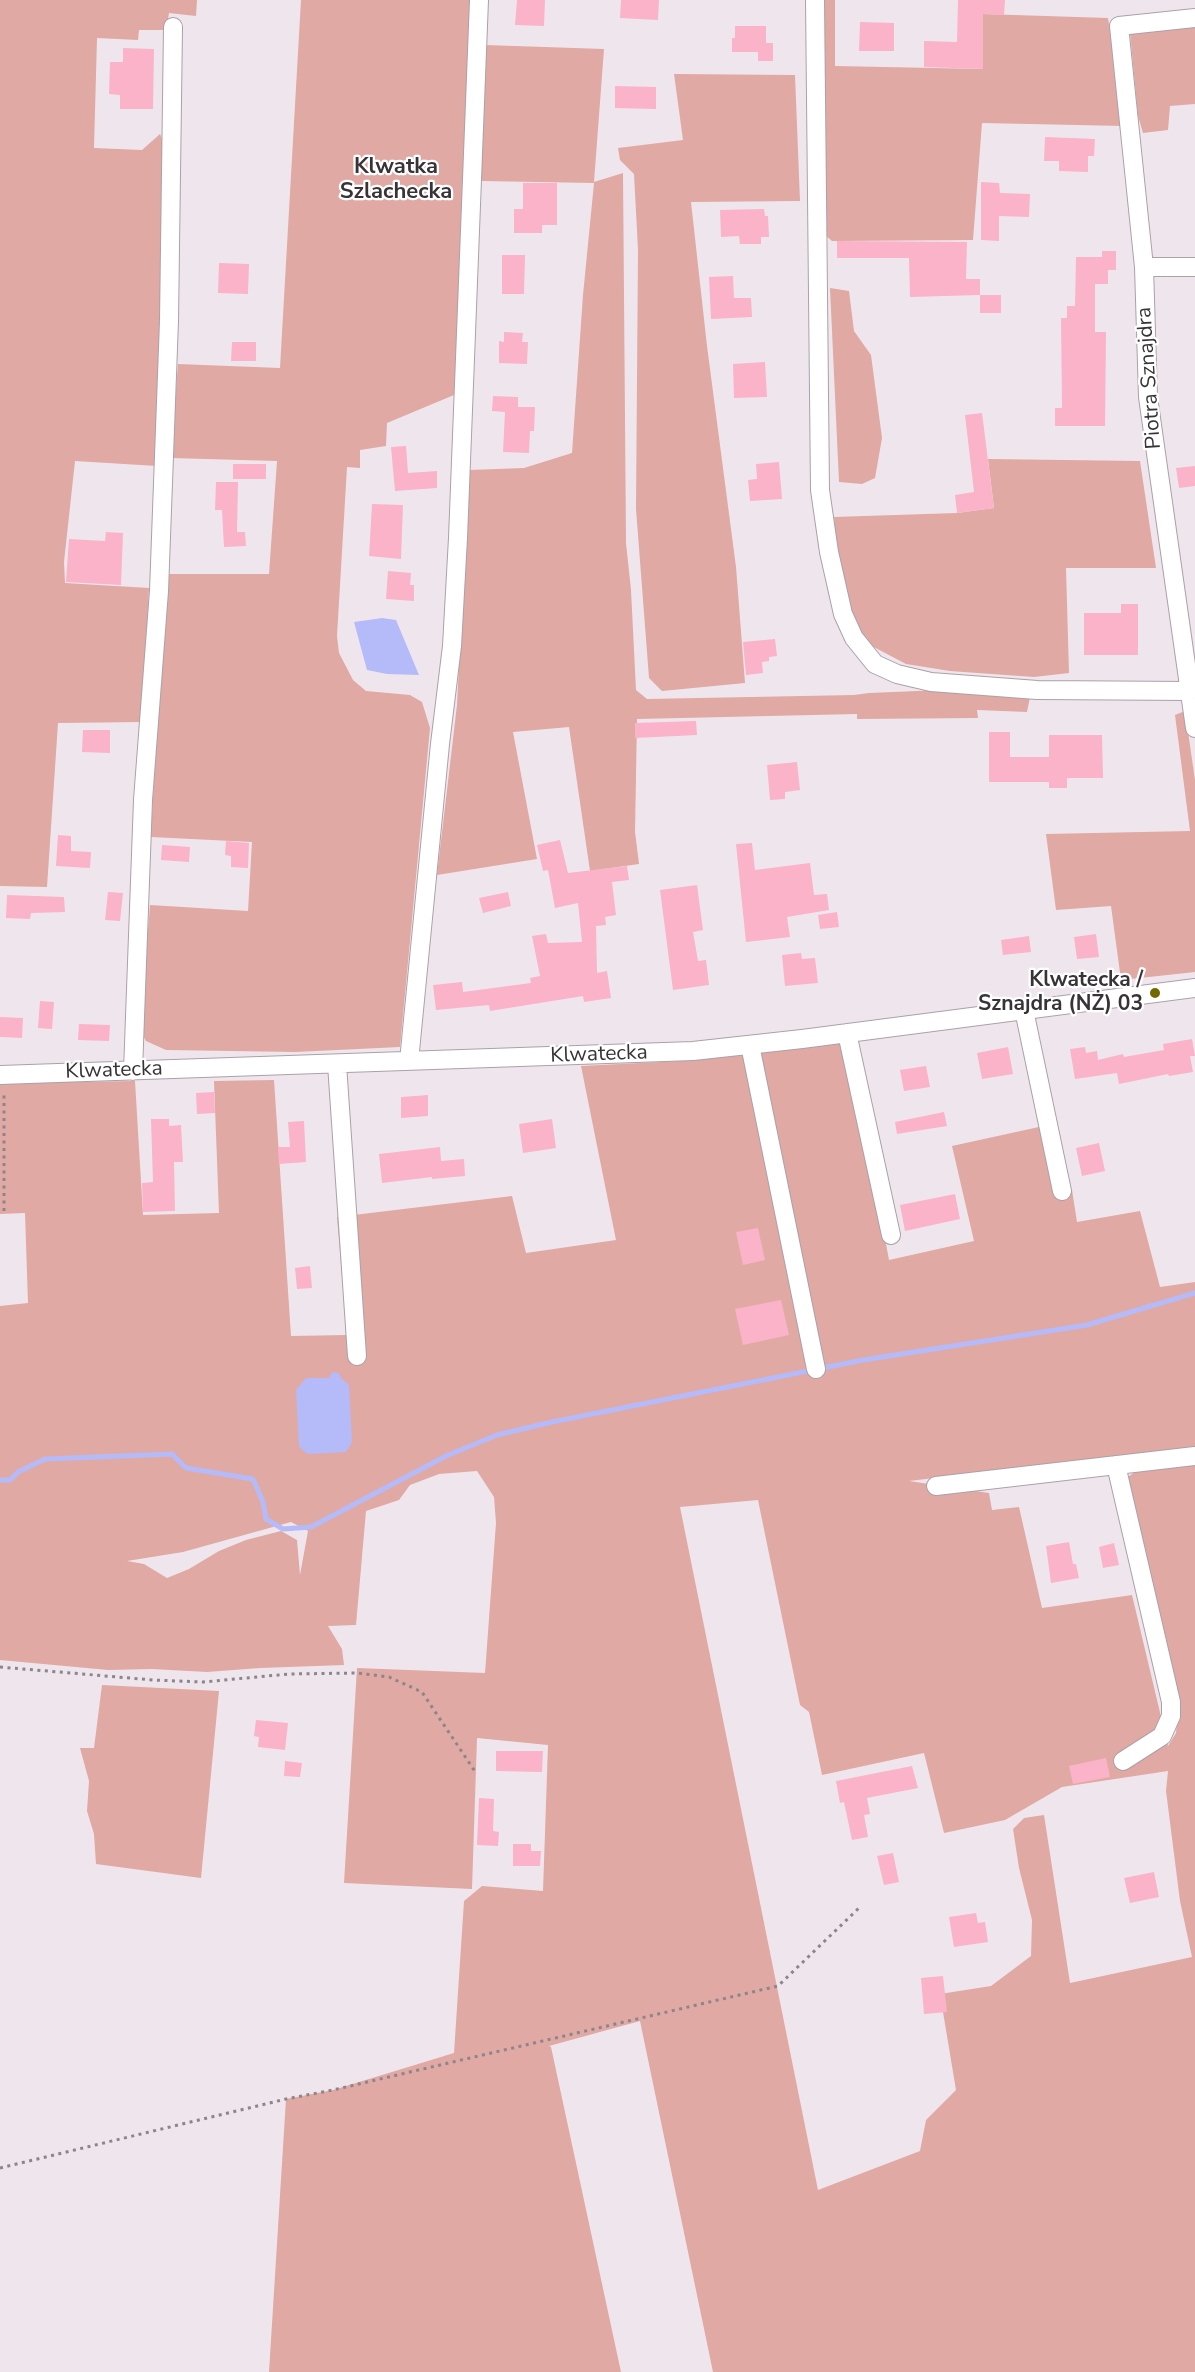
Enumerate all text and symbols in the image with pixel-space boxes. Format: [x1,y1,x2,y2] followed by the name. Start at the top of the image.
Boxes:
[340,155,452,206] district label: Klwatka Szlachecka
[1132,306,1168,450] street label: Piotra Sznajdra
[978,968,1143,1018] place label: Klwatecka / Sznajdra (NŻ) 03
[1148,986,1162,1000] marker: Klwatecka / Sznajdra (NŻ) 03
[550,1041,648,1069] street label: Klwatecka
[65,1057,163,1085] street label: Klwatecka

